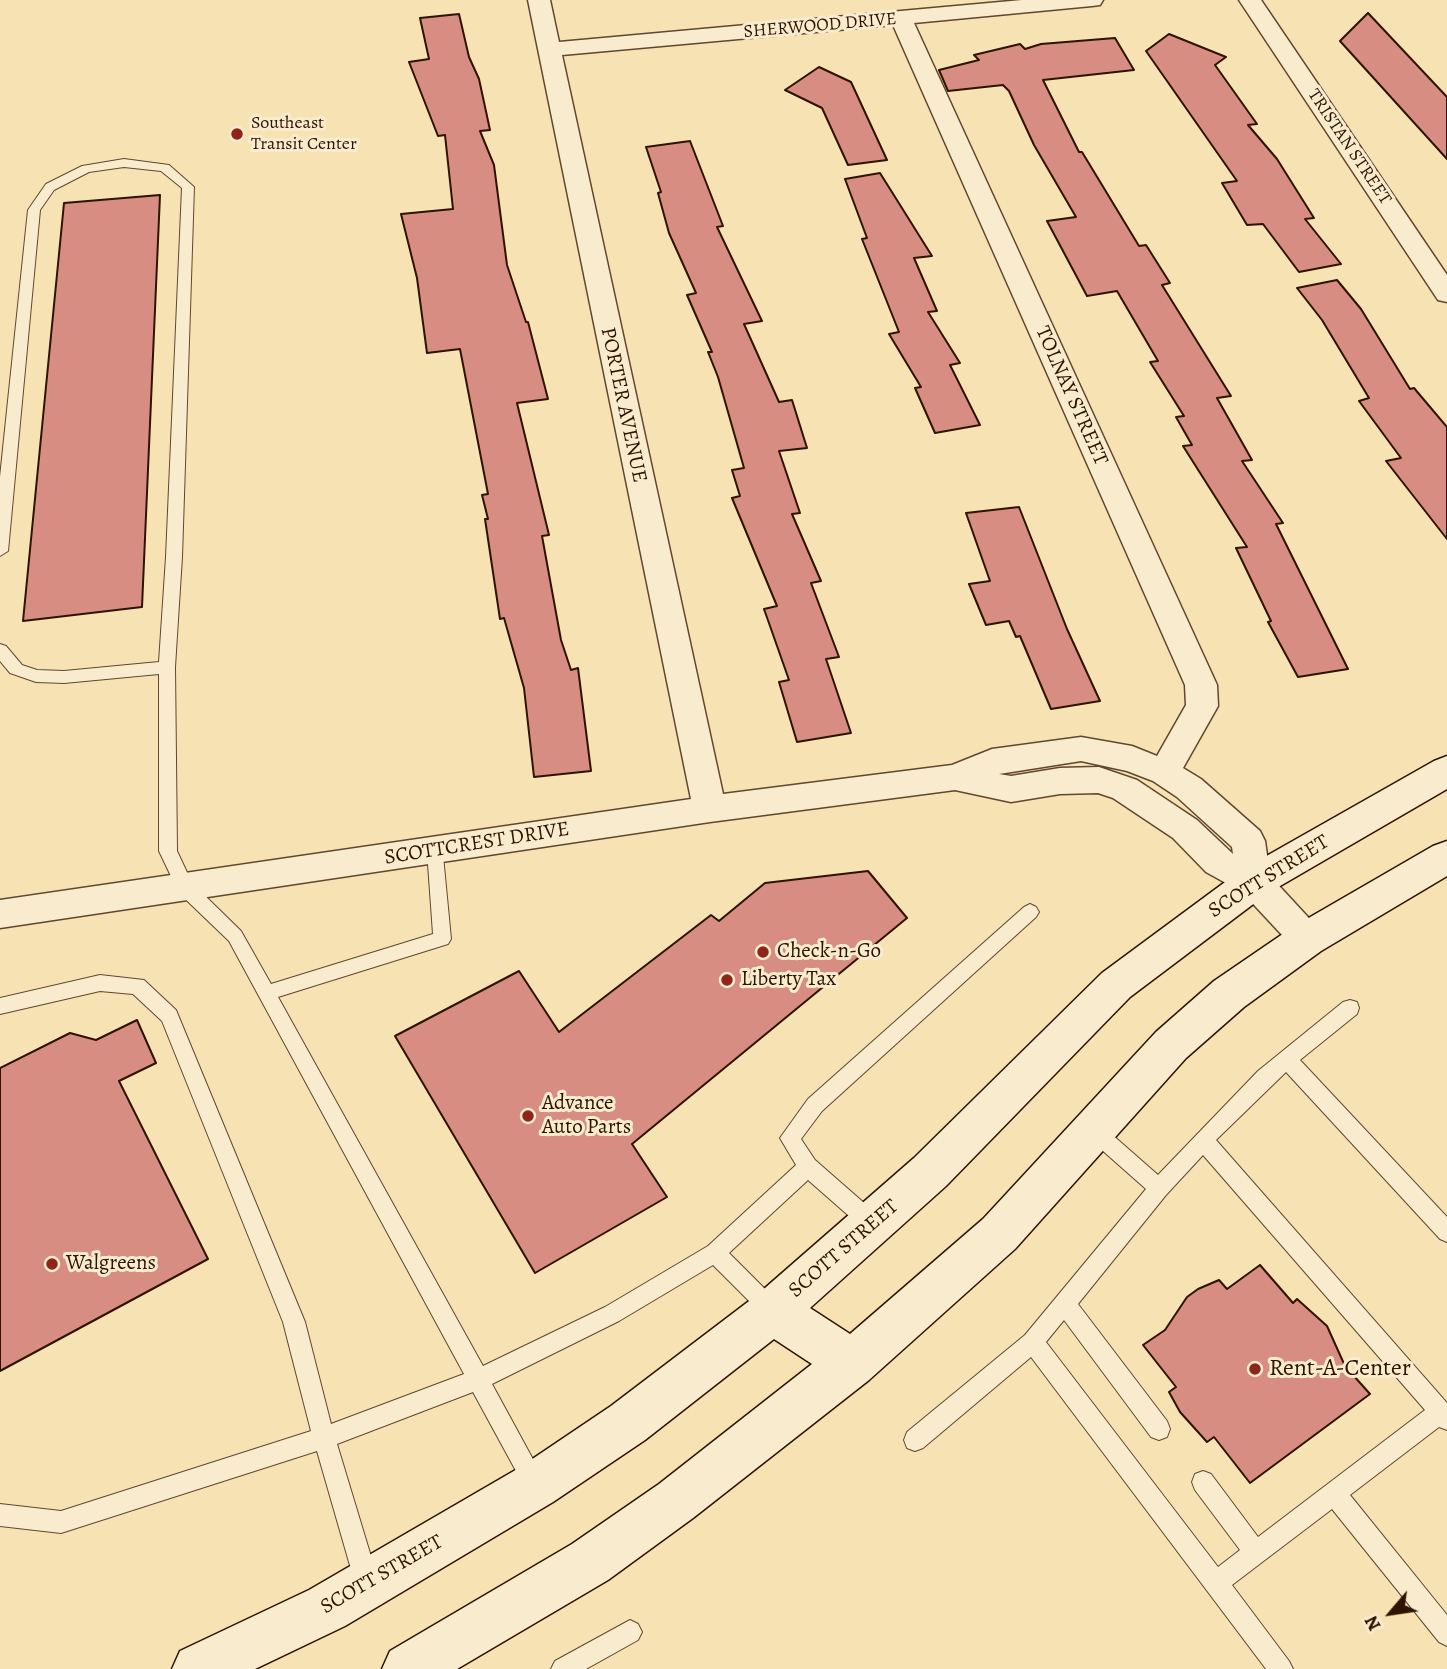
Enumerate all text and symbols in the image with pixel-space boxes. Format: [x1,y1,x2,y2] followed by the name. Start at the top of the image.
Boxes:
[743,9,897,43] street label: SHERWOOD DRIVE
[1302,85,1396,209] street label: TRISTAN STREET
[251,113,357,156] place label: Southeast Transit Center
[229,126,245,142] marker: Southeast Transit Center
[1029,323,1113,469] street label: TOLNAY STREET
[594,325,652,485] street label: PORTER AVENUE
[383,817,571,871] street label: SCOTTCREST DRIVE
[1204,830,1334,924] street label: SCOTT STREET
[777,939,881,965] place label: Check-n-Go
[755,944,771,960] marker: Check-n-Go
[741,967,836,993] place label: Liberty Tax
[719,972,735,988] marker: Liberty Tax
[542,1091,631,1141] place label: Advance Auto Parts
[520,1108,536,1124] marker: Advance Auto Parts
[784,1194,904,1304] street label: SCOTT STREET
[66,1251,156,1277] place label: Walgreens
[44,1256,60,1272] marker: Walgreens
[1269,1355,1411,1383] place label: Rent-A-Center
[1247,1361,1263,1377] marker: Rent-A-Center
[316,1530,448,1620] street label: SCOTT STREET
[1356,1578,1426,1648] north arrow
[1358,1611,1387,1636] text: N

